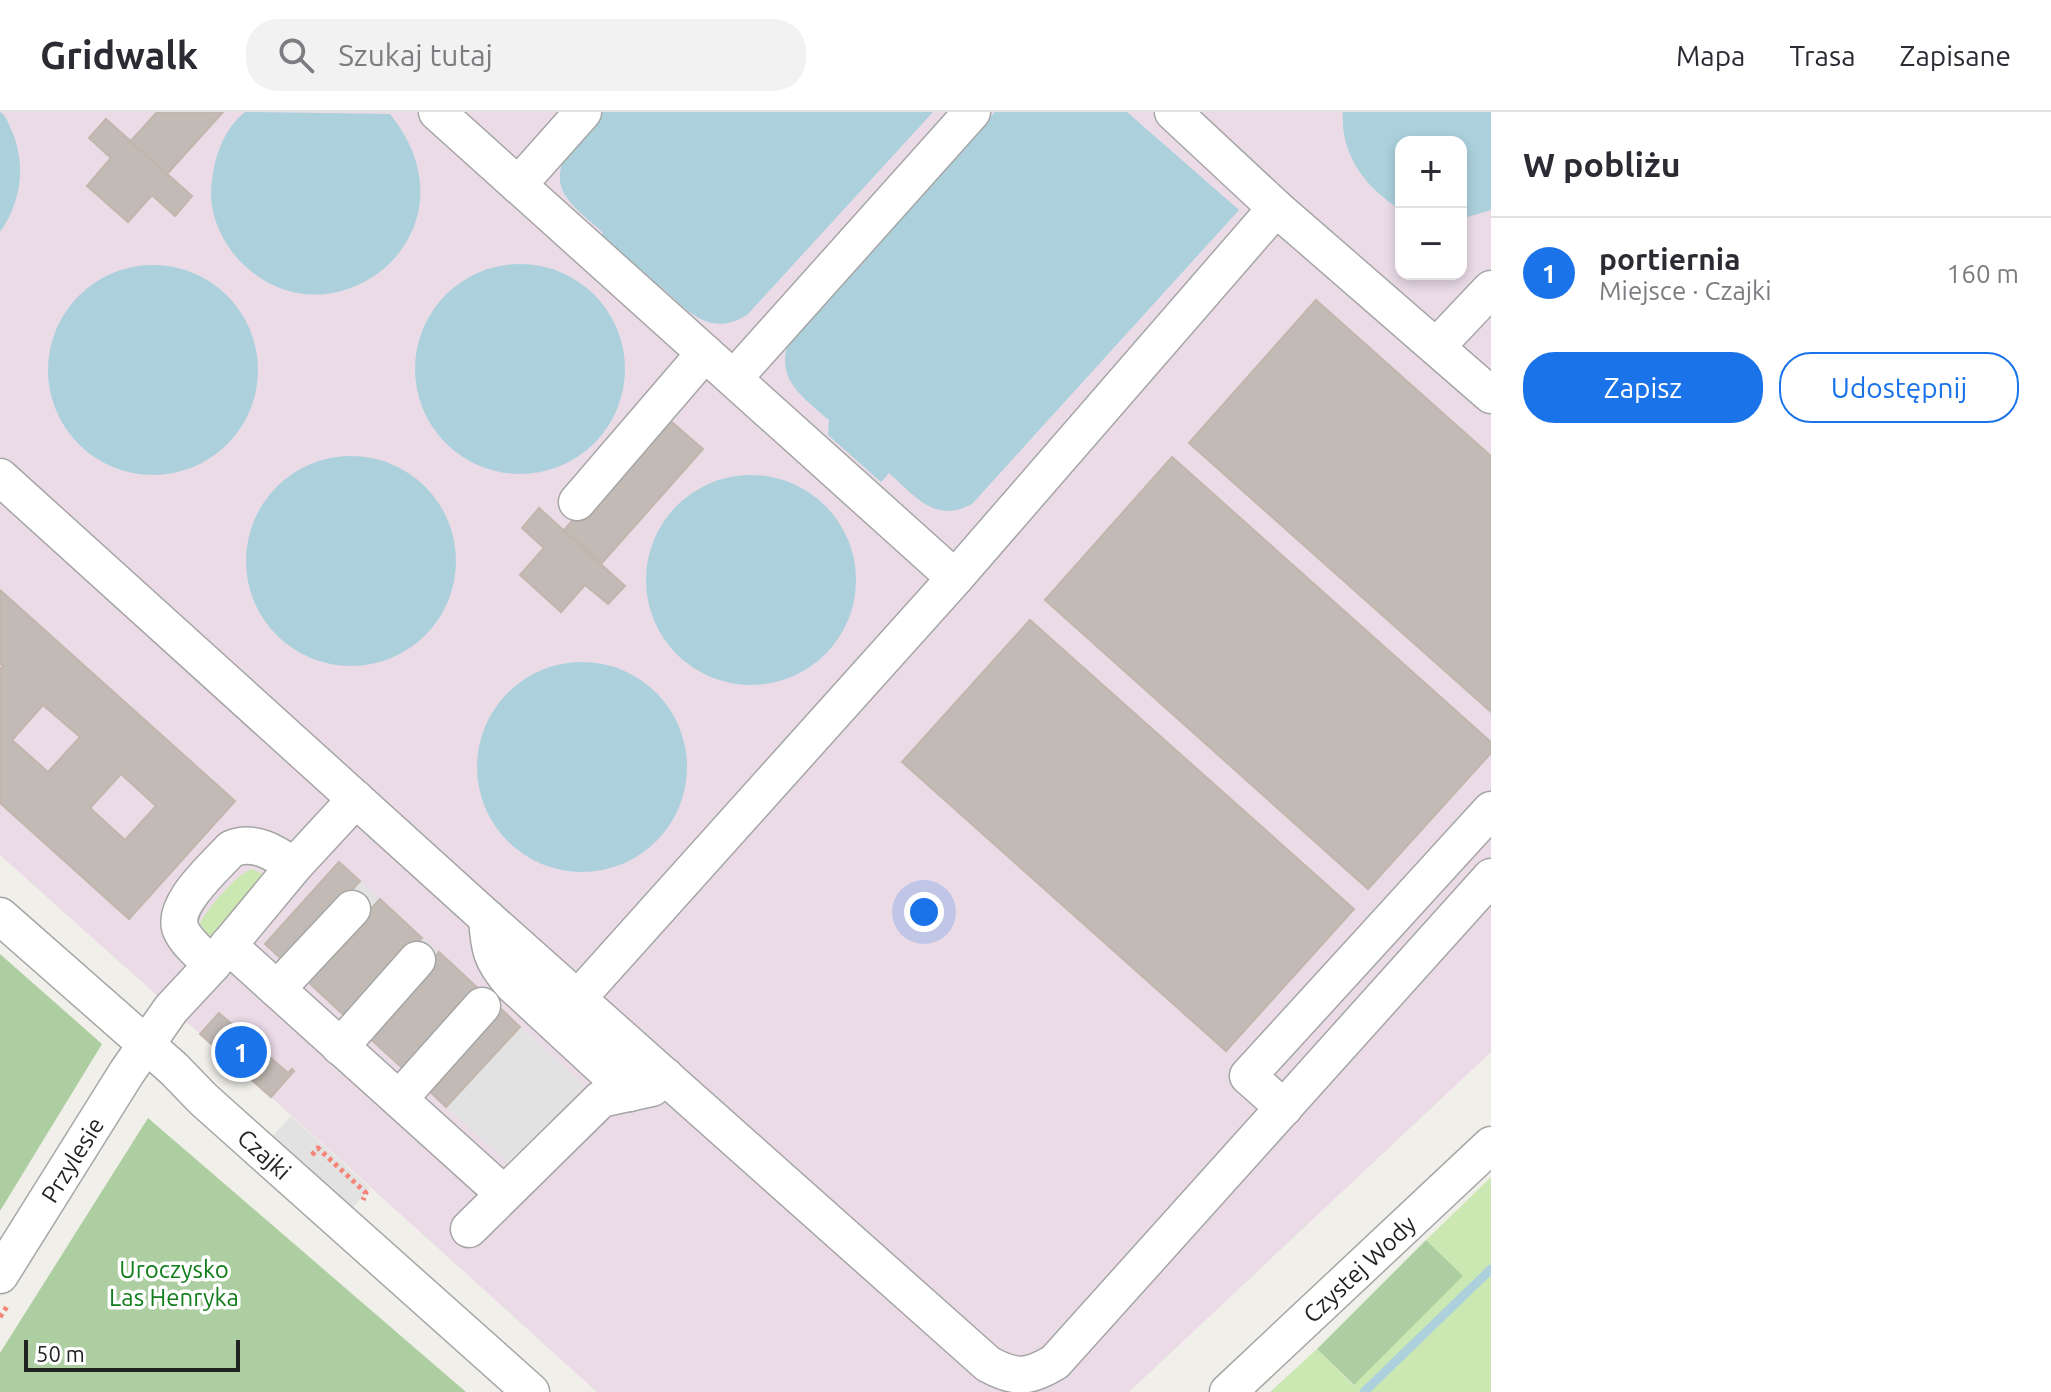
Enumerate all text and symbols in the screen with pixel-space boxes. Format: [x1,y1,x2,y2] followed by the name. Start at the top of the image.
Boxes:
[246,19,806,91] search box
[274,33,318,77] icon: search
[40,34,198,76] text: Gridwalk
[338,38,493,72] text: Szukaj tutaj
[1676,40,1745,71] text: Mapa
[1789,40,1856,71] text: Trasa
[1900,40,2011,71] text: Zapisane
[1395,136,1467,280] map controls
[1395,136,1467,208] button: +
[1523,145,1681,183] text: W pobliżu
[1395,208,1467,280] button: −
[1599,242,1740,276] text: portiernia
[1542,259,1556,288] text: 1
[1947,259,2019,288] text: 160 m
[1599,276,1772,305] text: Miejsce · Czajki
[1523,352,1763,423] button: Zapisz
[1779,352,2019,423] button: Udostępnij
[904,892,944,932] your location
[215,1022,267,1082] pin: 1
[35,1112,109,1207] street label: Przylesie
[232,1123,297,1185] street label: Czajki
[1298,1210,1421,1328] street label: Czystej Wody
[109,1256,239,1311] park label: Uroczysko Las Henryka
[24,1336,240,1372] scale bar
[36,1341,85,1366] text: 50 m

